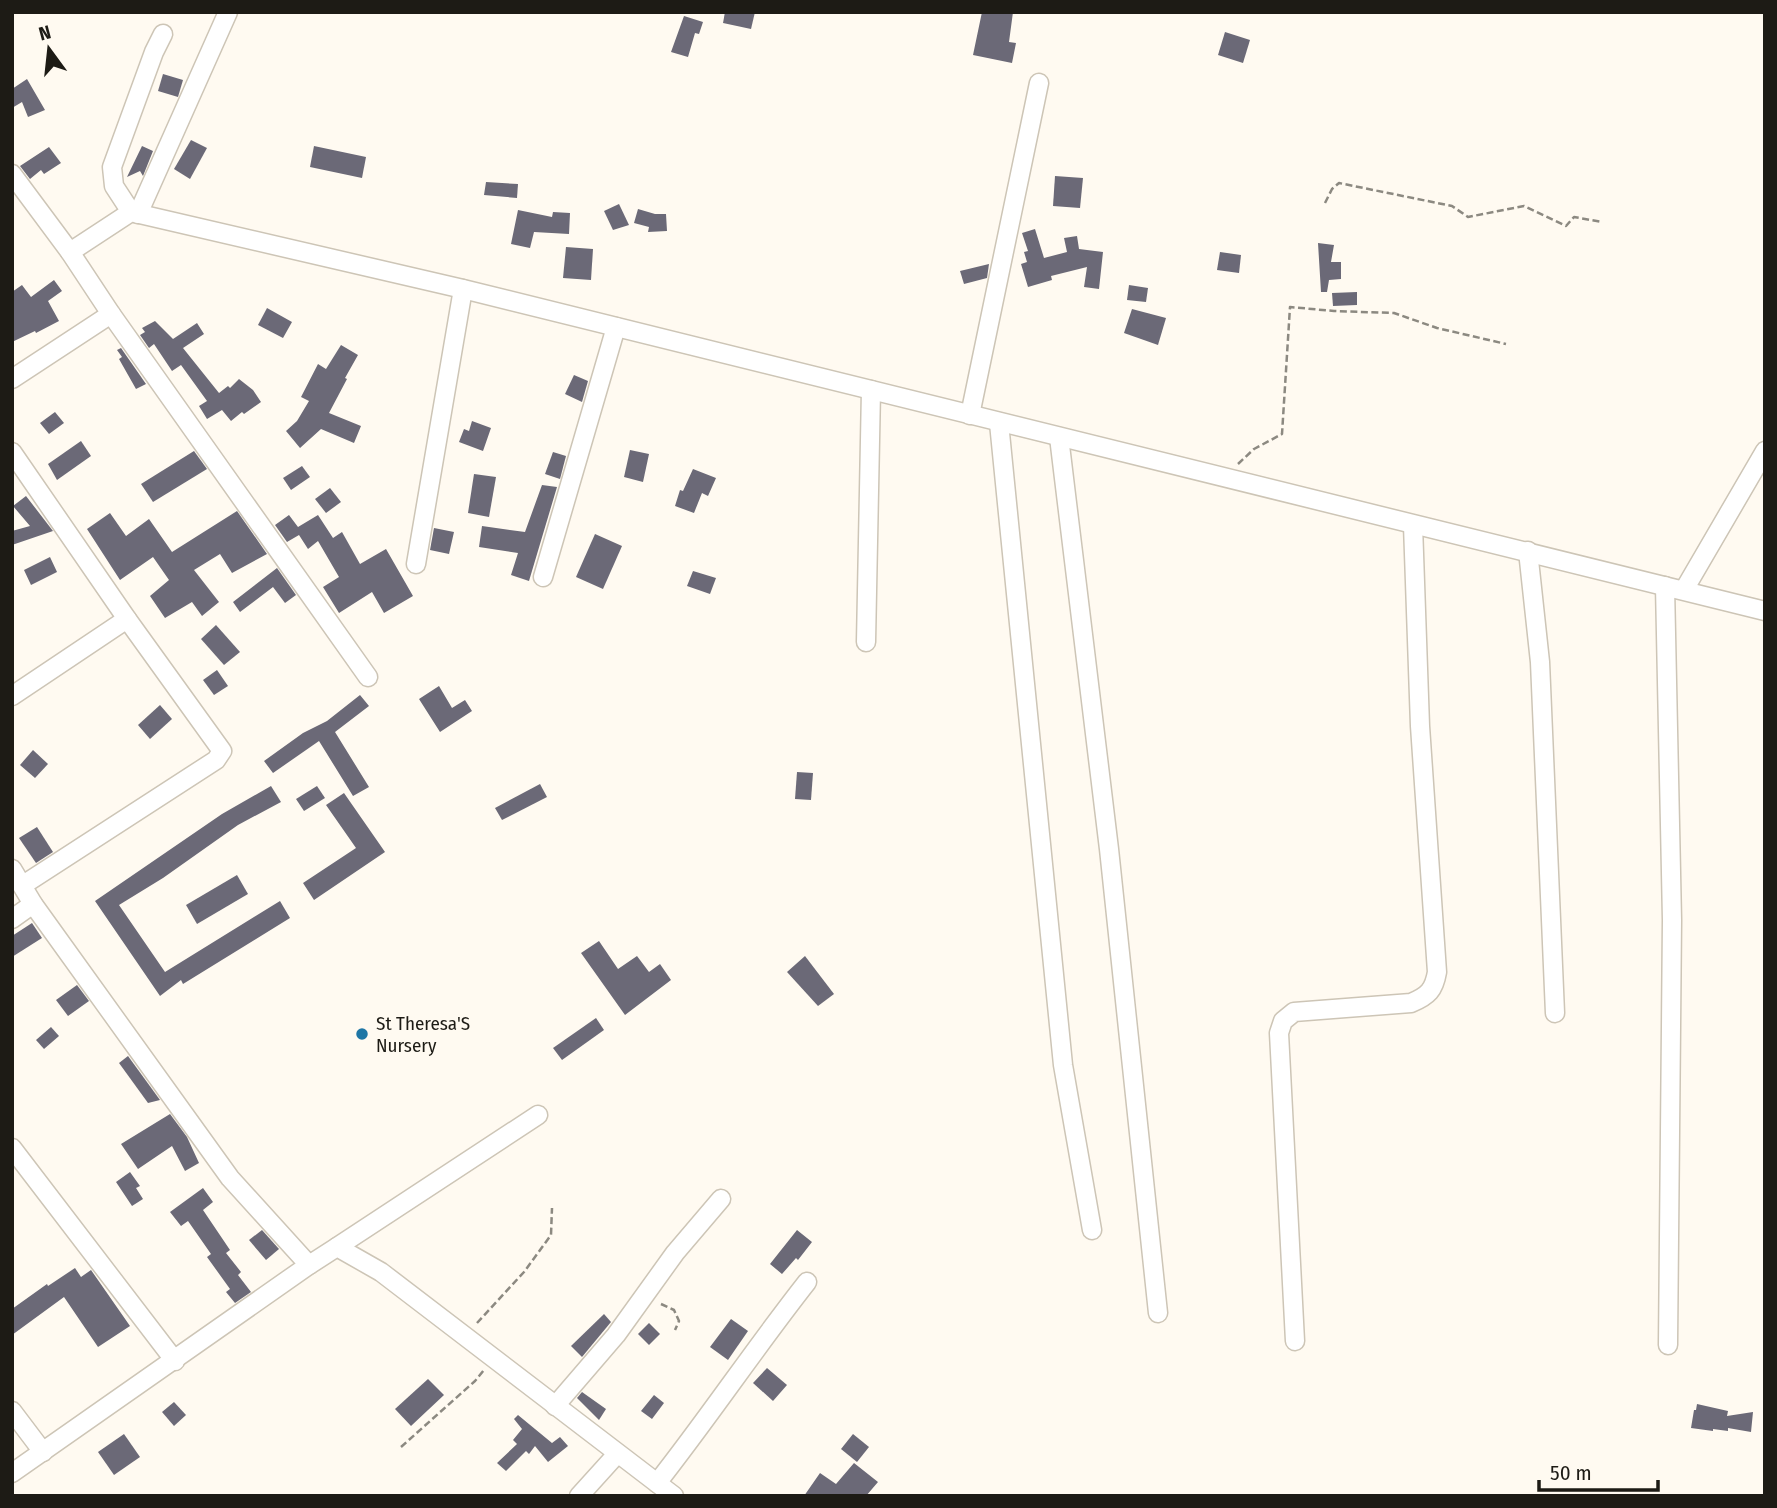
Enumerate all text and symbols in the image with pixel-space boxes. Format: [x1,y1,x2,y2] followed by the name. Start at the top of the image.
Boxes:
[14,14,84,84] north arrow
[36,20,53,46] text: N
[376,1012,470,1057] place label: St Theresa'S Nursery
[354,1026,370,1042] marker: St Theresa'S Nursery
[1539,1448,1658,1492] scale bar
[1550,1460,1592,1486] text: 50 m

